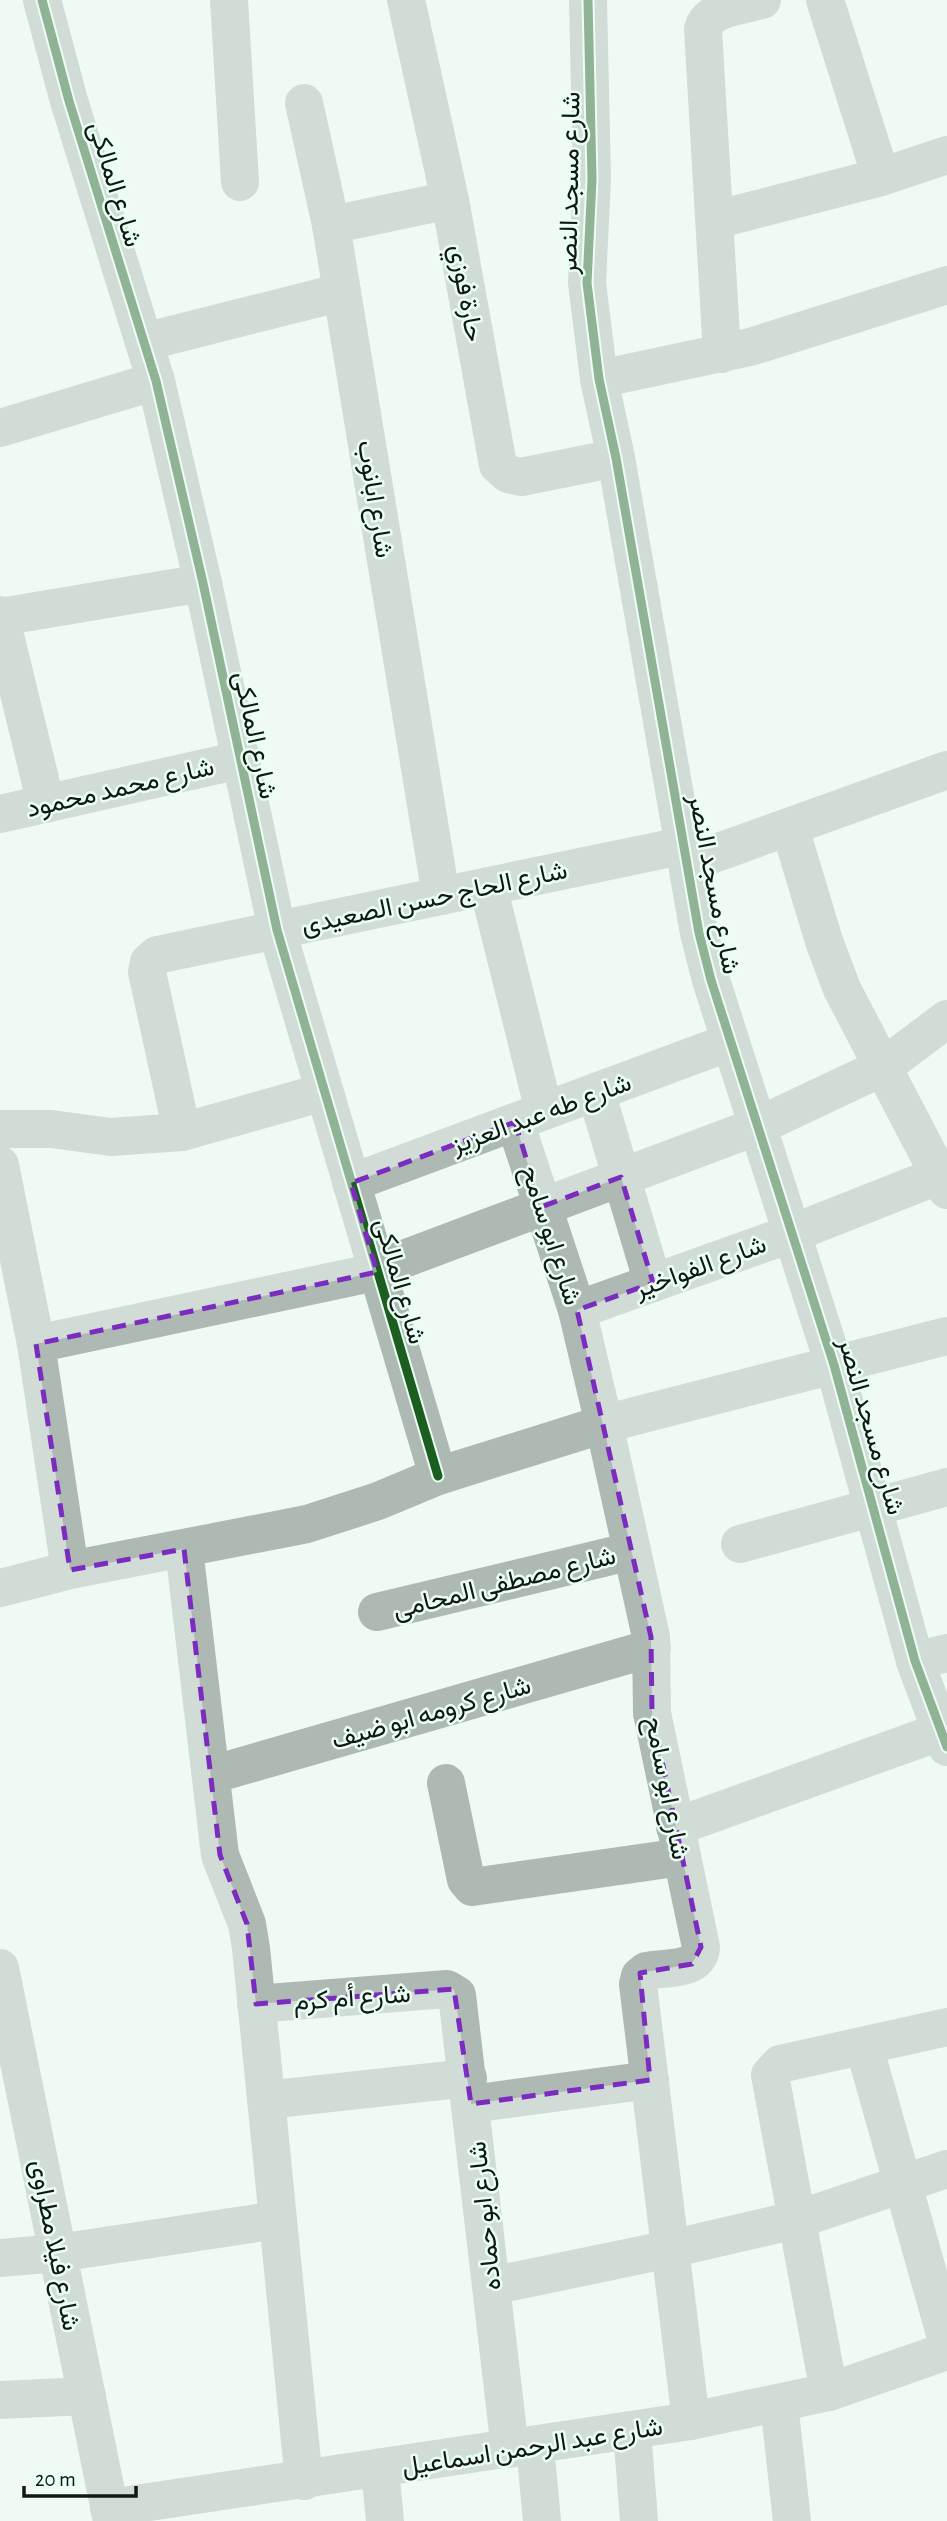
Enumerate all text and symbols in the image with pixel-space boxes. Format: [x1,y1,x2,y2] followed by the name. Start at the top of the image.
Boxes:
[555,91,589,276] street label: شارع مسجد النصر
[80,119,146,251] street label: شارع المالكى
[438,243,487,345] street label: حارة فوزي
[349,438,397,560] street label: شارع ابانوب
[225,669,281,802] street label: شارع المالكى
[24,754,217,826] street label: شارع محمد محمود
[680,791,744,977] street label: شارع مسجد النصر
[299,857,570,943] street label: شارع الحاج حسن الصعيدى
[447,1069,636,1163] street label: شارع طه عبد العزيز
[512,1162,586,1310] street label: شارع ابو سامح
[366,1215,430,1348] street label: شارع المالكى
[630,1231,771,1307] street label: شارع الفواخير
[829,1334,909,1519] street label: شارع مسجد النصر
[390,1543,619,1627] street label: شارع مصطفى المحامى
[329,1672,535,1758] street label: شارع كرومه ابو ضيف
[636,1714,694,1863] street label: شارع ابو سامح
[292,1978,412,2019] street label: شارع أم كرم
[464,2140,510,2292] street label: شارع ابو حماده
[22,2158,84,2334] street label: شارع فيلا مطراوى
[400,2414,665,2484] street label: شارع عبد الرحمن اسماعيل
[24,2454,136,2498] scale bar
[35,2469,76,2490] text: 20 m

